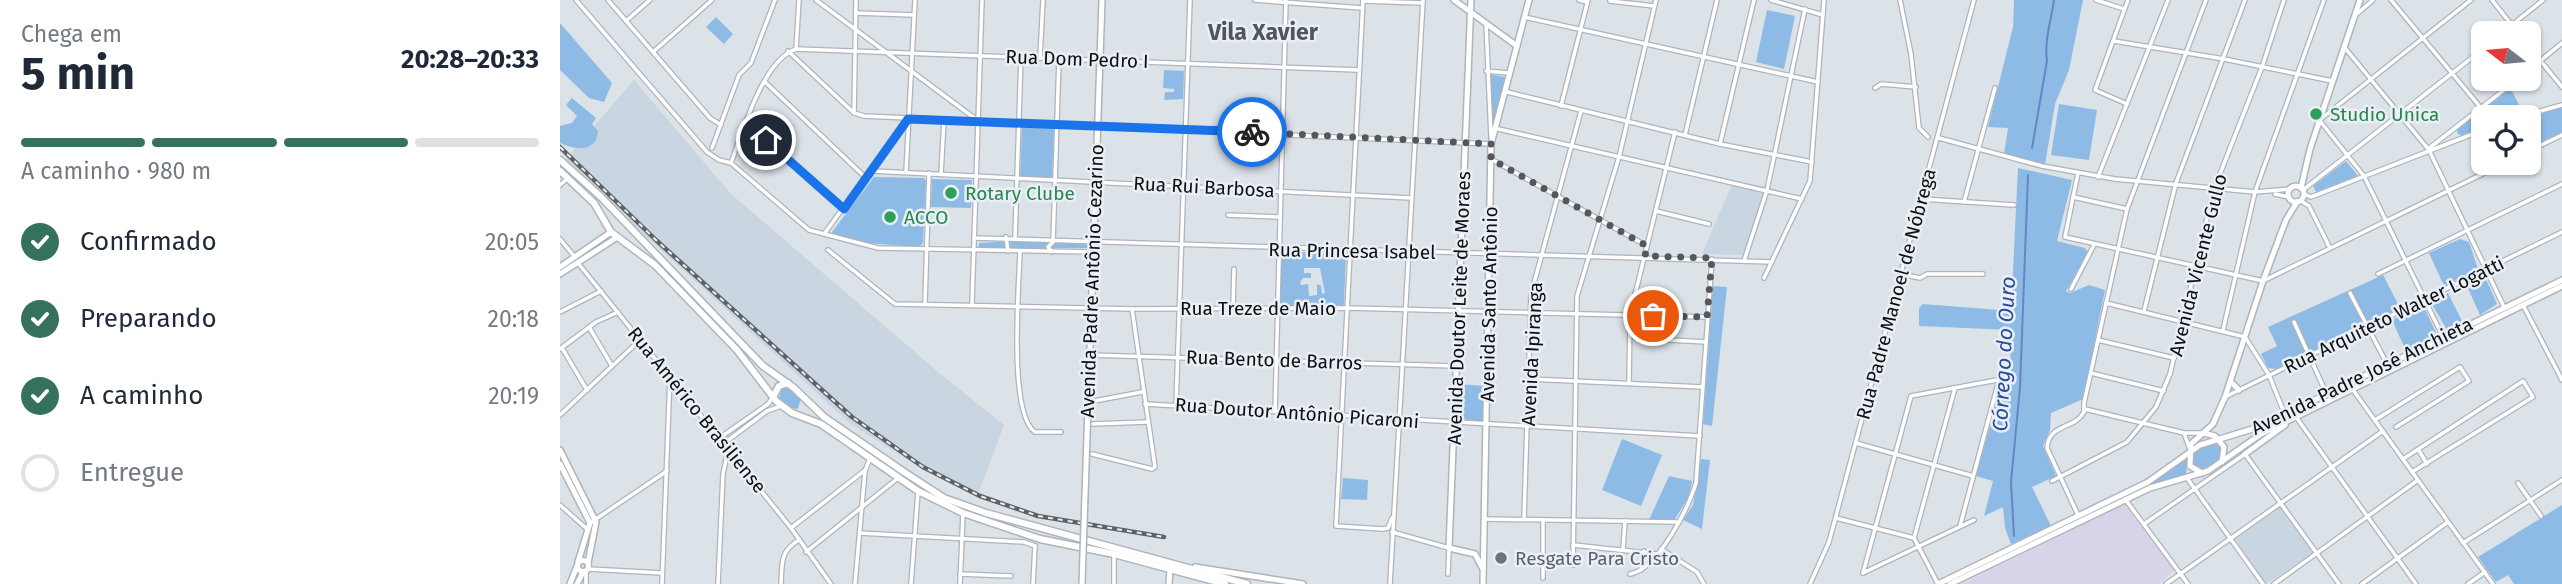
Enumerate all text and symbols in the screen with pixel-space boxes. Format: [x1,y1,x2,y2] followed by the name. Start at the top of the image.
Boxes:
[1207,18,1319,46] district label: Vila Xavier
[21,20,122,48] text: Chega em
[2471,21,2541,91] north arrow
[2471,21,2541,175] map controls
[401,44,539,75] text: 20:28–20:33
[1005,45,1149,73] street label: Rua Dom Pedro I
[21,46,135,101] text: 5 min
[1217,97,1287,167] courier
[2330,103,2439,126] place label: Studio Unica
[2471,105,2541,175] button: locate
[2308,106,2324,122] marker: Studio Unica
[736,110,796,170] pin
[1233,113,1271,151] icon: bike
[747,121,785,159] icon: home
[1076,144,1108,418] street label: Avenida Padre Antônio Cezarino
[21,157,211,185] text: A caminho · 980 m
[1851,166,1941,422] street label: Rua Padre Manoel de Nóbrega
[1443,171,1475,445] street label: Avenida Doutor Leite de Moraes
[2164,171,2232,359] street label: Avenida Vicente Gullo
[1133,172,1275,202] street label: Rua Rui Barbosa
[965,182,1075,205] place label: Rotary Clube
[943,185,959,201] marker: Rotary Clube
[904,206,948,229] place label: ACCO
[1476,206,1502,402] street label: Avenida Santo Antônio
[882,209,898,225] marker: ACCO
[21,223,59,261] icon: check
[80,226,217,257] text: Confirmado
[485,228,539,256] text: 20:05
[1268,238,1436,264] street label: Rua Princesa Isabel
[2280,252,2508,378] street label: Rua Arquiteto Walter Logatti
[1987,276,2021,432] water label: Córrego do Ouro
[1517,282,1547,426] street label: Avenida Ipiranga
[1623,286,1683,346] pin
[1180,297,1336,320] street label: Rua Treze de Maio
[1634,297,1672,335] icon: bag
[21,300,59,338] icon: check
[80,303,217,334] text: Preparando
[488,305,539,333] text: 20:18
[2247,312,2477,440] street label: Avenida Padre José Anchieta
[623,322,771,498] street label: Rua Américo Brasiliense
[1185,345,1363,375] street label: Rua Bento de Barros
[21,377,59,415] icon: check
[80,380,203,411] text: A caminho
[488,382,539,410] text: 20:19
[1174,393,1420,433] street label: Rua Doutor Antônio Picaroni
[80,457,184,488] text: Entregue
[1515,547,1679,570] place label: Resgate Para Cristo
[1493,550,1509,566] marker: Resgate Para Cristo

